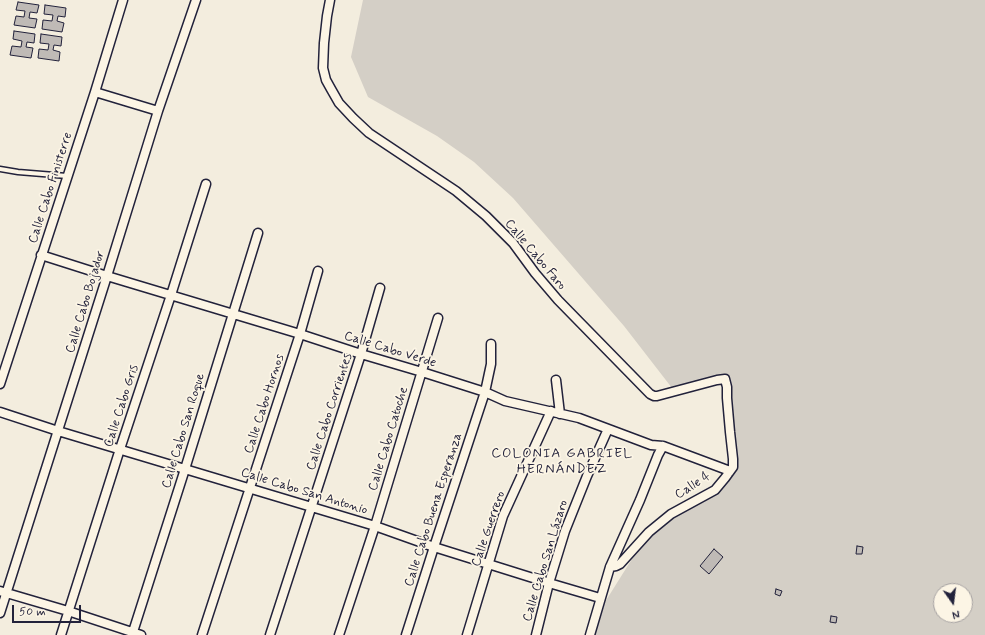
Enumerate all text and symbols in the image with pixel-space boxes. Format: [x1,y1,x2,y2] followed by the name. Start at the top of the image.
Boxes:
[26,130,76,246] street label: Calle Cabo Finisterre
[501,217,569,293] street label: Calle Cabo Faro
[63,249,109,355] street label: Calle Cabo Bojador
[342,329,438,371] street label: Calle Cabo Verde
[304,351,356,473] street label: Calle Cabo Corrientes
[242,352,288,456] street label: Calle Cabo Hornos
[101,363,143,449] street label: Calle Cabo Gris
[159,372,209,490] street label: Calle Cabo San Roque
[366,385,412,493] street label: Calle Cabo Catoche
[402,431,466,589] street label: Calle Cabo Buena Esperanza
[493,446,631,478] district label: COLONIA GABRIEL HERNÁNDEZ
[239,465,369,519] street label: Calle Cabo San Antonio
[672,469,714,503] street label: Calle 4
[469,489,509,569] street label: Calle Guerrero
[520,498,572,624] street label: Calle Cabo San Lázaro
[933,583,973,623] north arrow
[14,597,83,623] scale bar
[19,604,46,620] text: 50 m
[950,606,961,621] text: N

